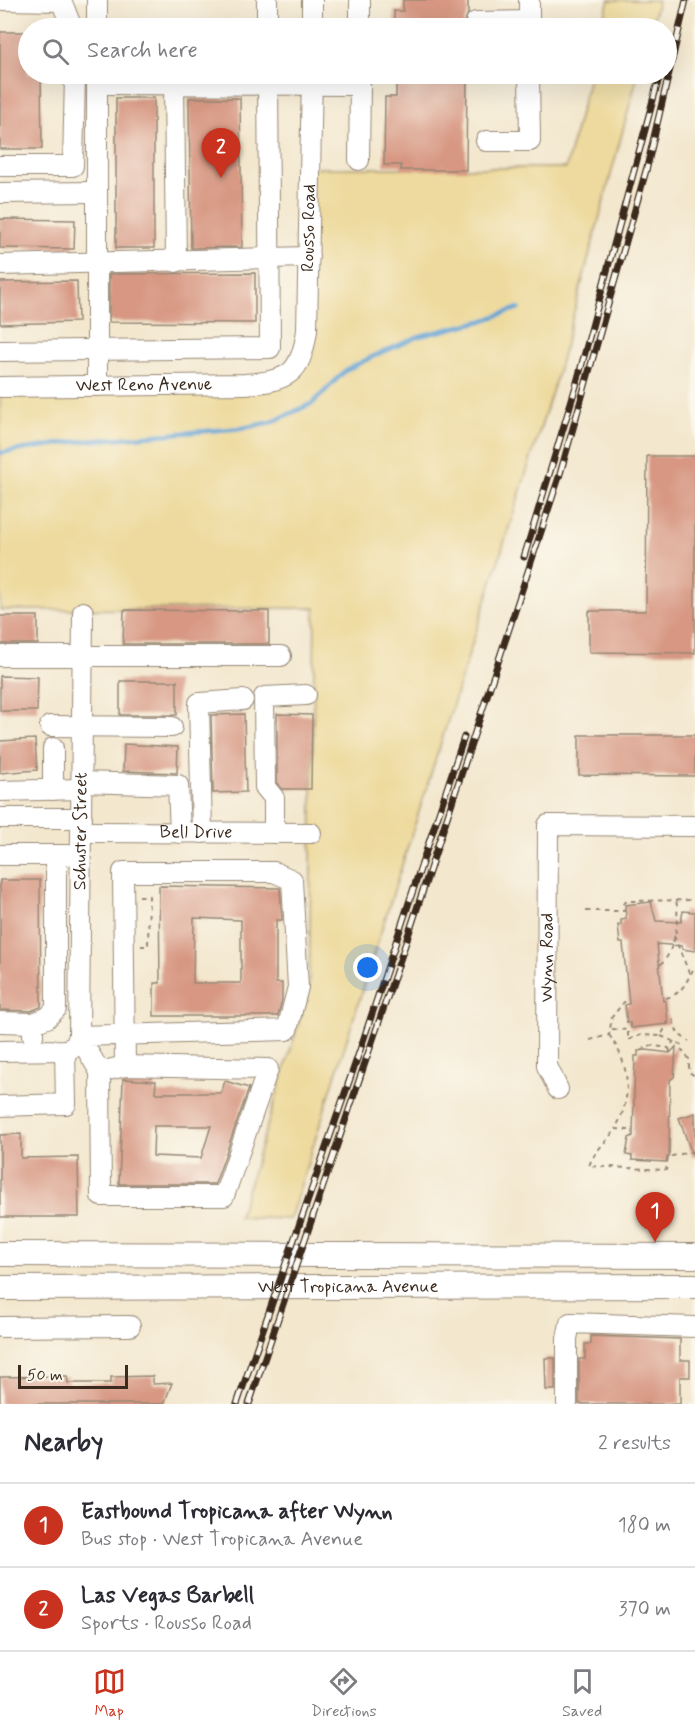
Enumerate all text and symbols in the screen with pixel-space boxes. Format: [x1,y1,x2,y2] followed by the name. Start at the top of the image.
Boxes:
[18,18,677,84] search box
[39,35,72,68] icon: search
[87,37,198,65] text: Search here
[202,128,240,178] pin: 2
[296,184,322,272] street label: Rousso Road
[76,372,212,398] street label: West Reno Avenue
[68,772,93,890] street label: Schuster Street
[160,820,232,845] street label: Bell Drive
[535,913,560,1002] street label: Wynn Road
[353,953,382,982] your location
[636,1192,674,1242] pin: 1
[258,1275,439,1299] street label: West Tropicana Avenue
[18,1362,128,1390] scale bar
[27,1365,63,1386] text: 50 m
[24,1426,103,1460] text: Nearby
[598,1430,671,1457] text: 2 results
[81,1498,393,1526] text: Eastbound Tropicana after Wynn
[39,1512,48,1539] text: 1
[618,1512,671,1539] text: 180 m
[81,1526,363,1553] text: Bus stop · West Tropicana Avenue
[81,1582,254,1610] text: Las Vegas Barbell
[39,1596,48,1623] text: 2
[619,1596,671,1623] text: 370 m
[81,1610,252,1637] text: Sports · Rousso Road
[93,1665,126,1722] tab: Map
[311,1665,377,1722] tab: Directions
[562,1665,602,1722] tab: Saved

